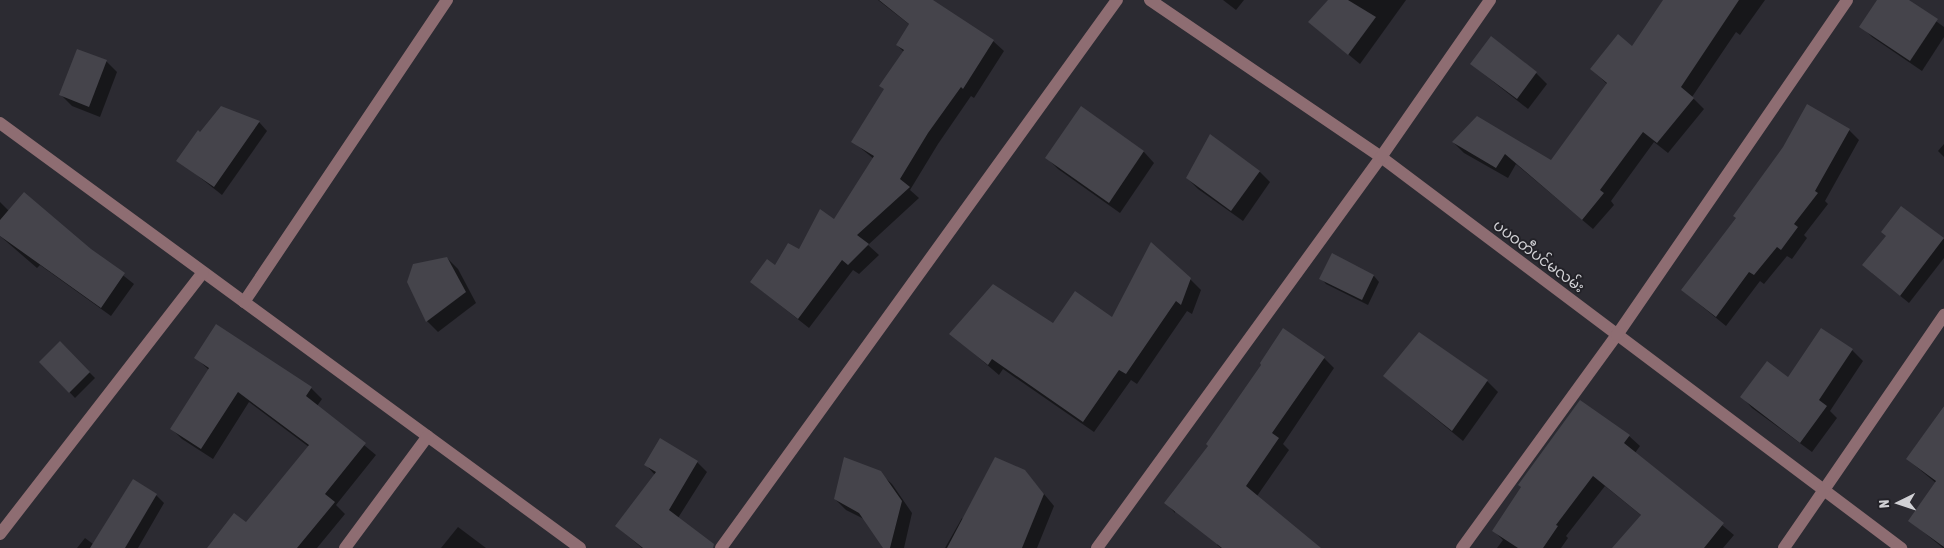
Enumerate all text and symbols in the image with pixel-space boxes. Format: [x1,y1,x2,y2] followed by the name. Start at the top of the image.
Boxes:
[1490,216,1588,296] street label: ပပဝတီပင်မလမ်း
[1874,478,1924,528] north arrow
[1876,499,1892,509] text: N

